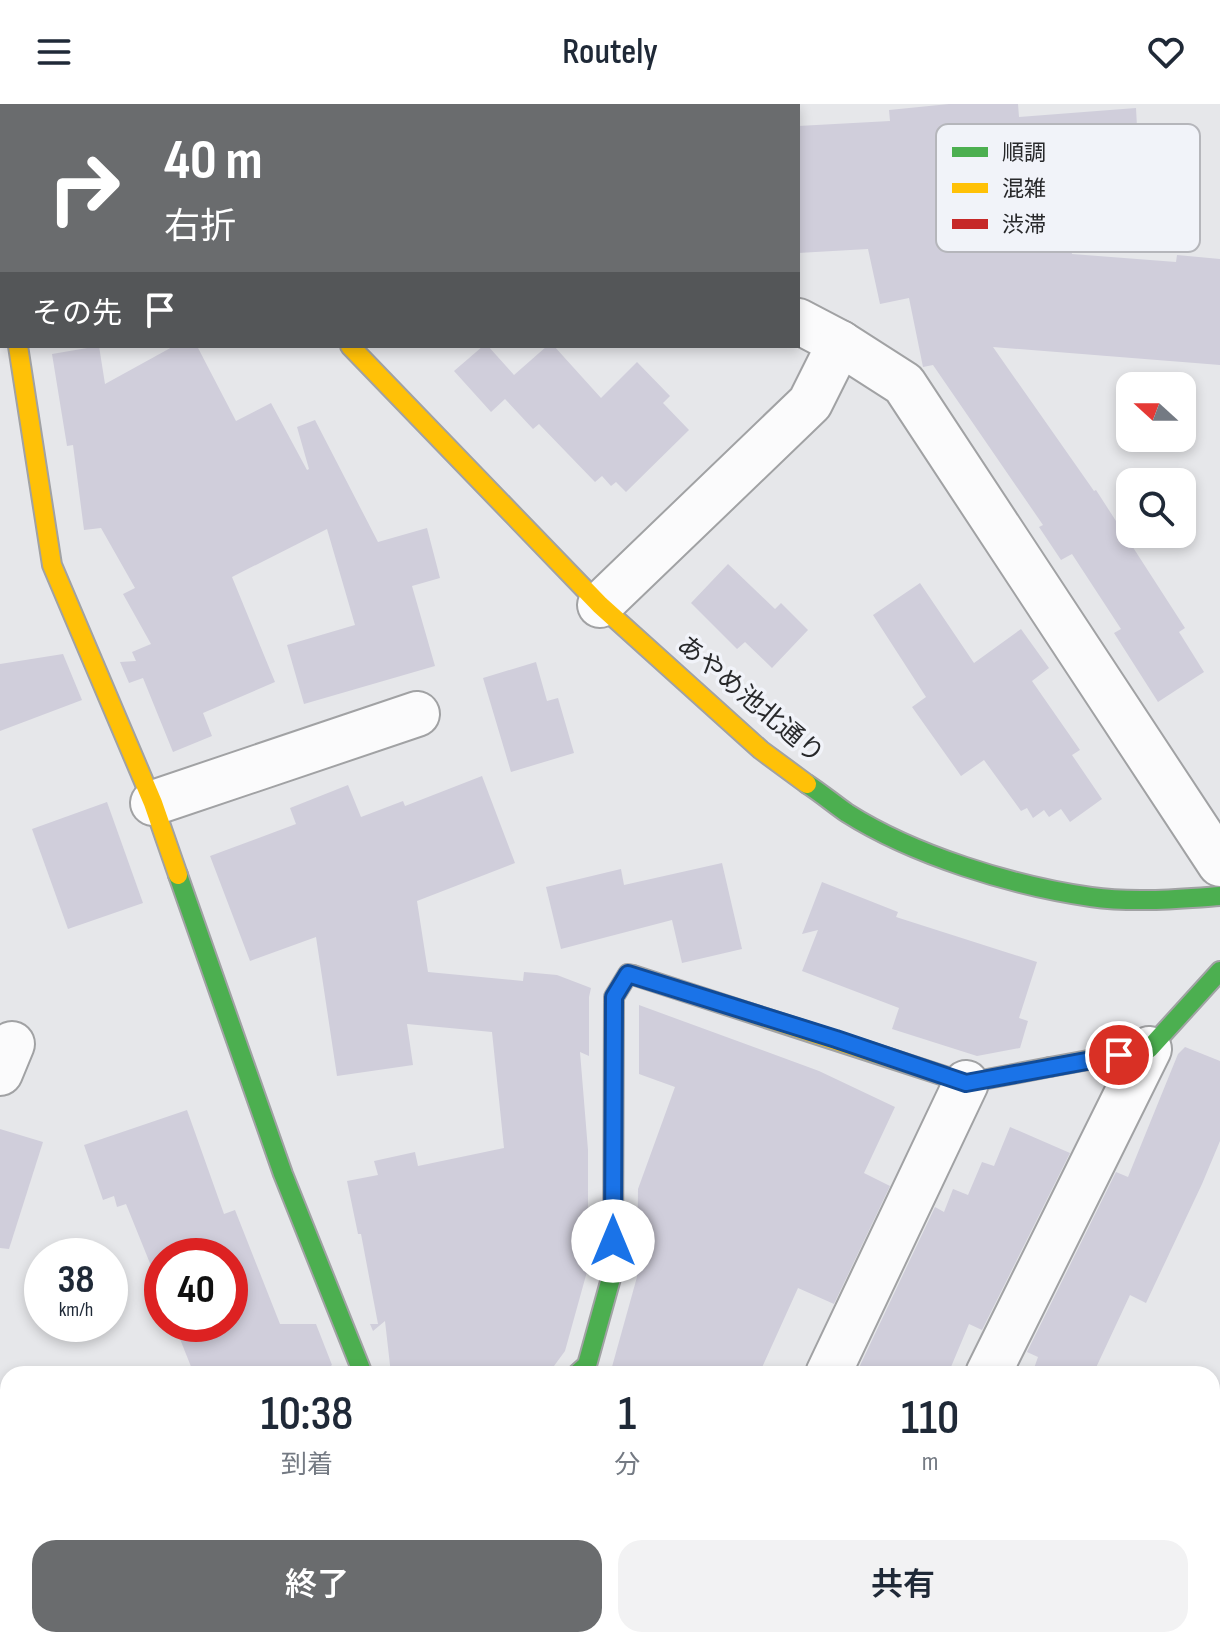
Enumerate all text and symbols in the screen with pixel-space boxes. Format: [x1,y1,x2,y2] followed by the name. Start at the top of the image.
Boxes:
[32,30,76,74] icon: menu
[1144,30,1188,74] icon: heart
[562,31,658,74] text: Routely
[936,124,1200,252] legend
[164,128,263,195] text: 40 m
[32,136,136,240] icon: right
[1002,140,1046,167] text: 順調
[1002,176,1046,203] text: 混雑
[164,206,236,249] text: 右折
[1002,212,1046,239] text: 渋滞
[138,288,182,332] icon: arrive
[32,296,122,332] text: その先
[1116,372,1196,452] north arrow
[1116,372,1196,548] map controls
[1116,468,1196,548] button: search
[670,630,830,770] street label: あやめ池北通り
[1085,1021,1153,1089] pin
[1097,1033,1141,1077] icon: arrive
[571,1199,655,1283] position arrow
[144,1238,248,1342] speed limit sign: 40
[58,1256,94,1304] text: 38
[59,1298,93,1322] text: km/h
[261,1386,353,1443] text: 10:38
[618,1386,636,1443] text: 1
[901,1390,959,1447] text: 110
[922,1447,938,1478] text: m
[281,1450,333,1481] text: 到着
[614,1450,640,1481] text: 分
[32,1540,602,1632] button: 終了
[618,1540,1188,1632] button: 共有

